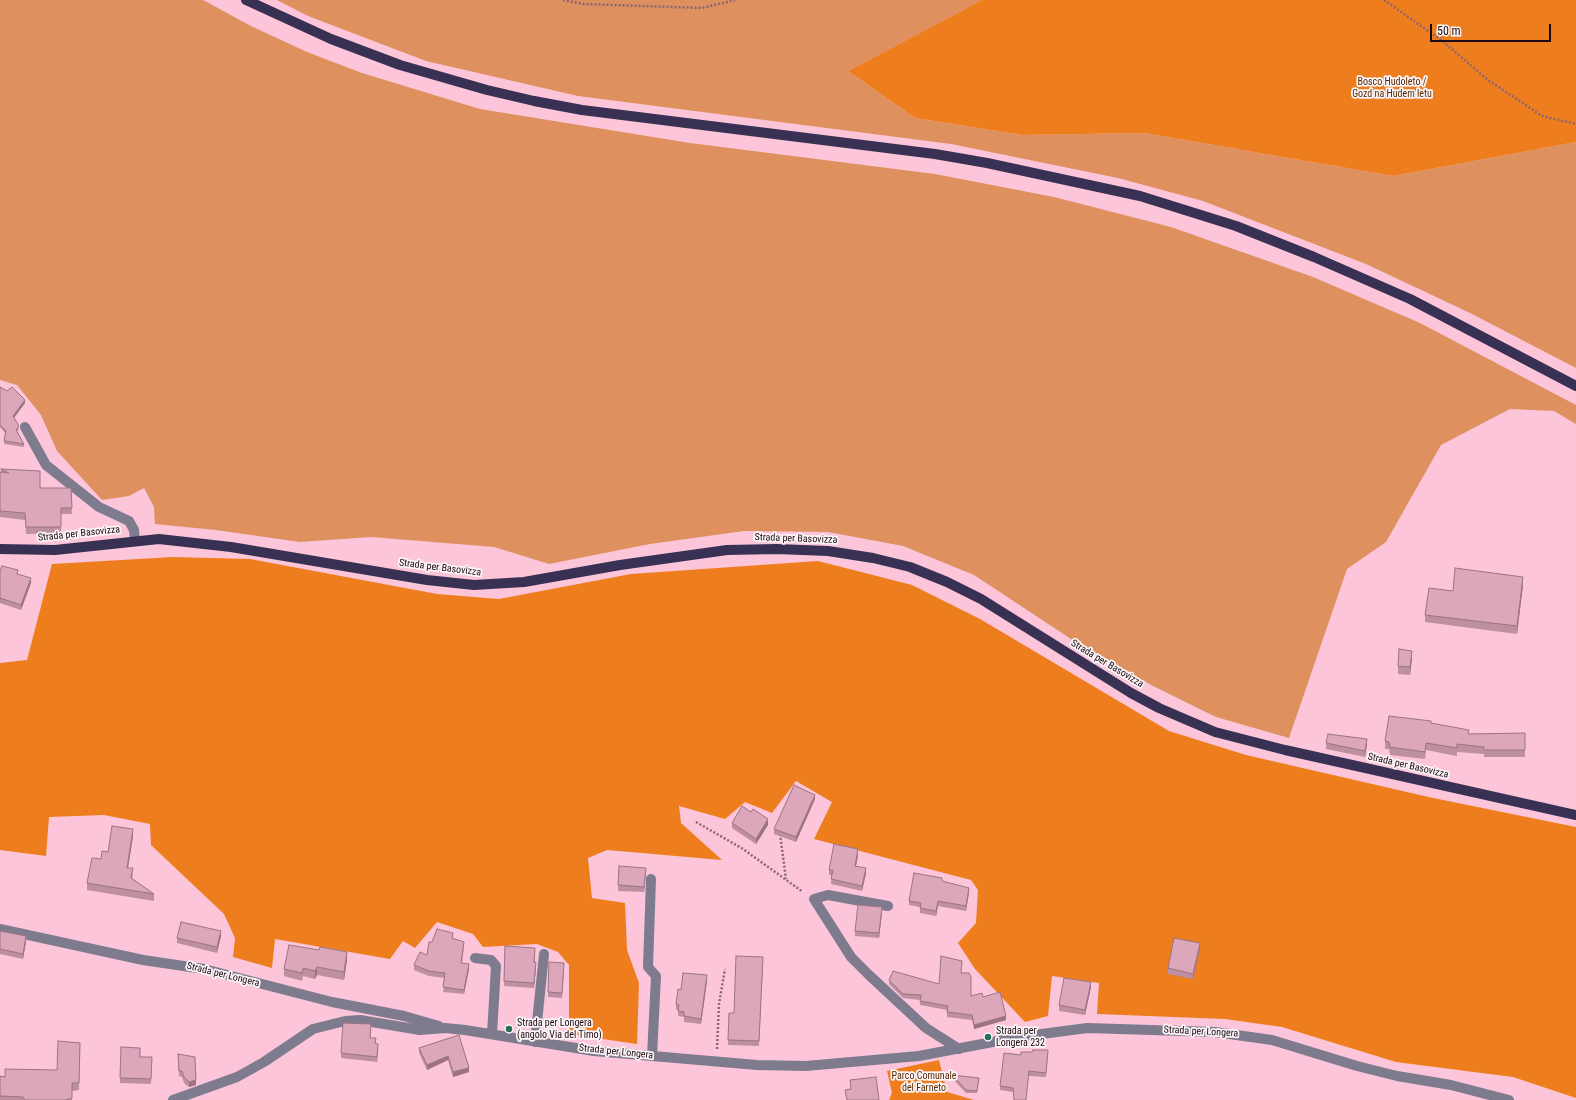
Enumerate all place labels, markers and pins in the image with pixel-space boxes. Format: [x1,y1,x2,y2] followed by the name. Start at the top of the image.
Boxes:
[517,1017,602,1040] place label: Strada per Longera (angolo Via del Timo)
[504,1024,514,1034] marker: Strada per Longera (angolo Via del Timo)
[996,1025,1045,1048] place label: Strada per Longera 232
[983,1032,993,1042] marker: Strada per Longera 232

